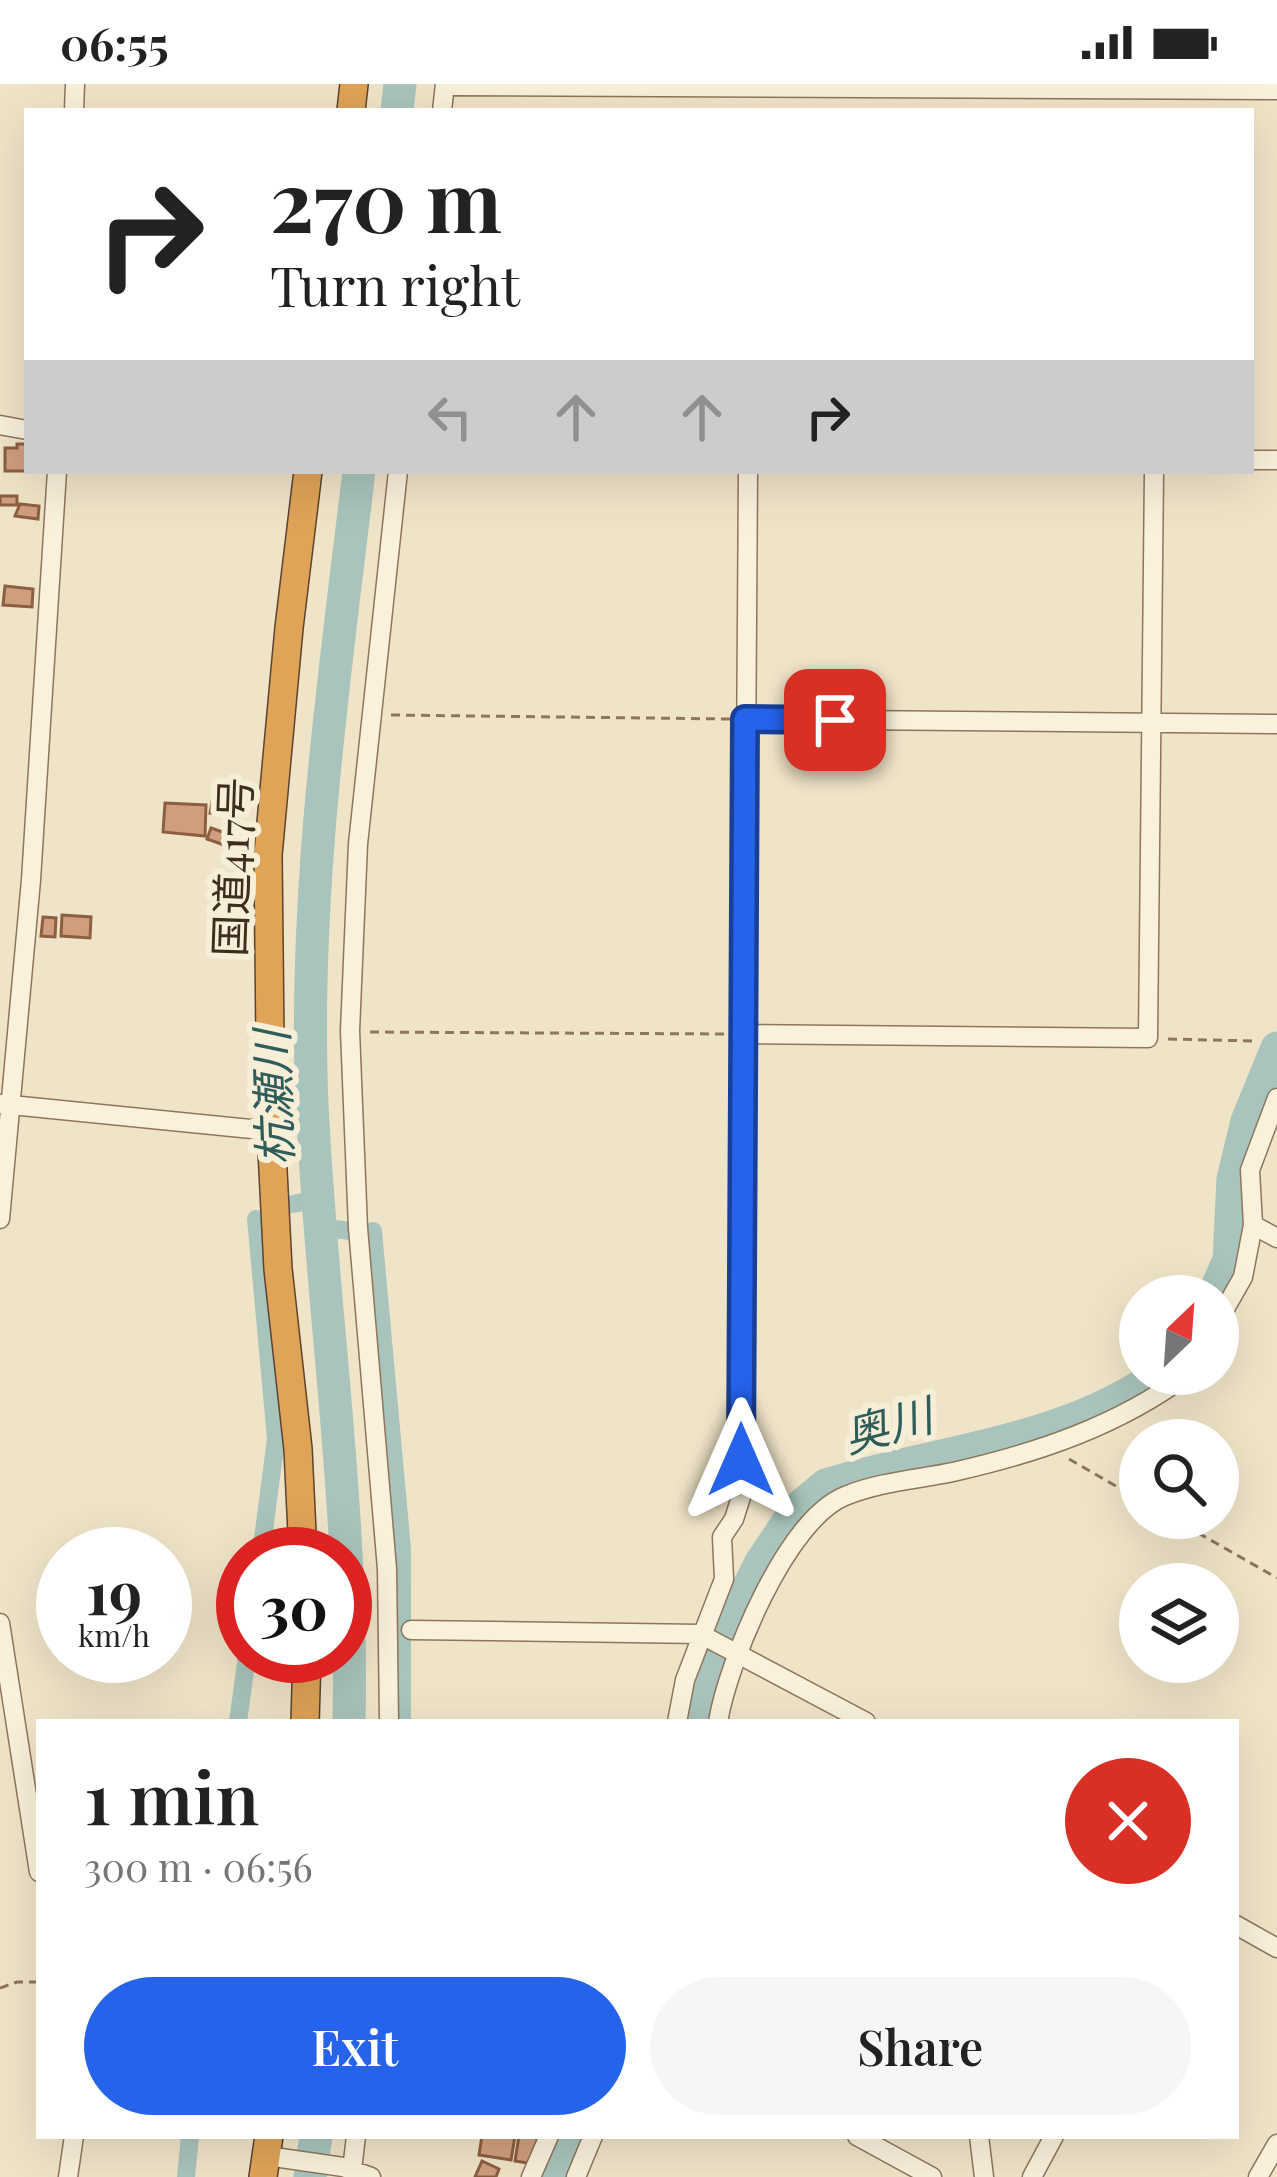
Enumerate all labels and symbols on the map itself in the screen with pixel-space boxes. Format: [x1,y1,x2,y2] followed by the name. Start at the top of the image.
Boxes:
[784,669,886,771] pin
[200,776,262,958] street label: 国道417号
[239,1026,303,1167] water label: 杭瀬川
[1119,1275,1239,1395] north arrow
[836,1381,942,1464] water label: 奥川
[678,1397,804,1523] position arrow
[216,1527,372,1683] speed limit sign: 30

